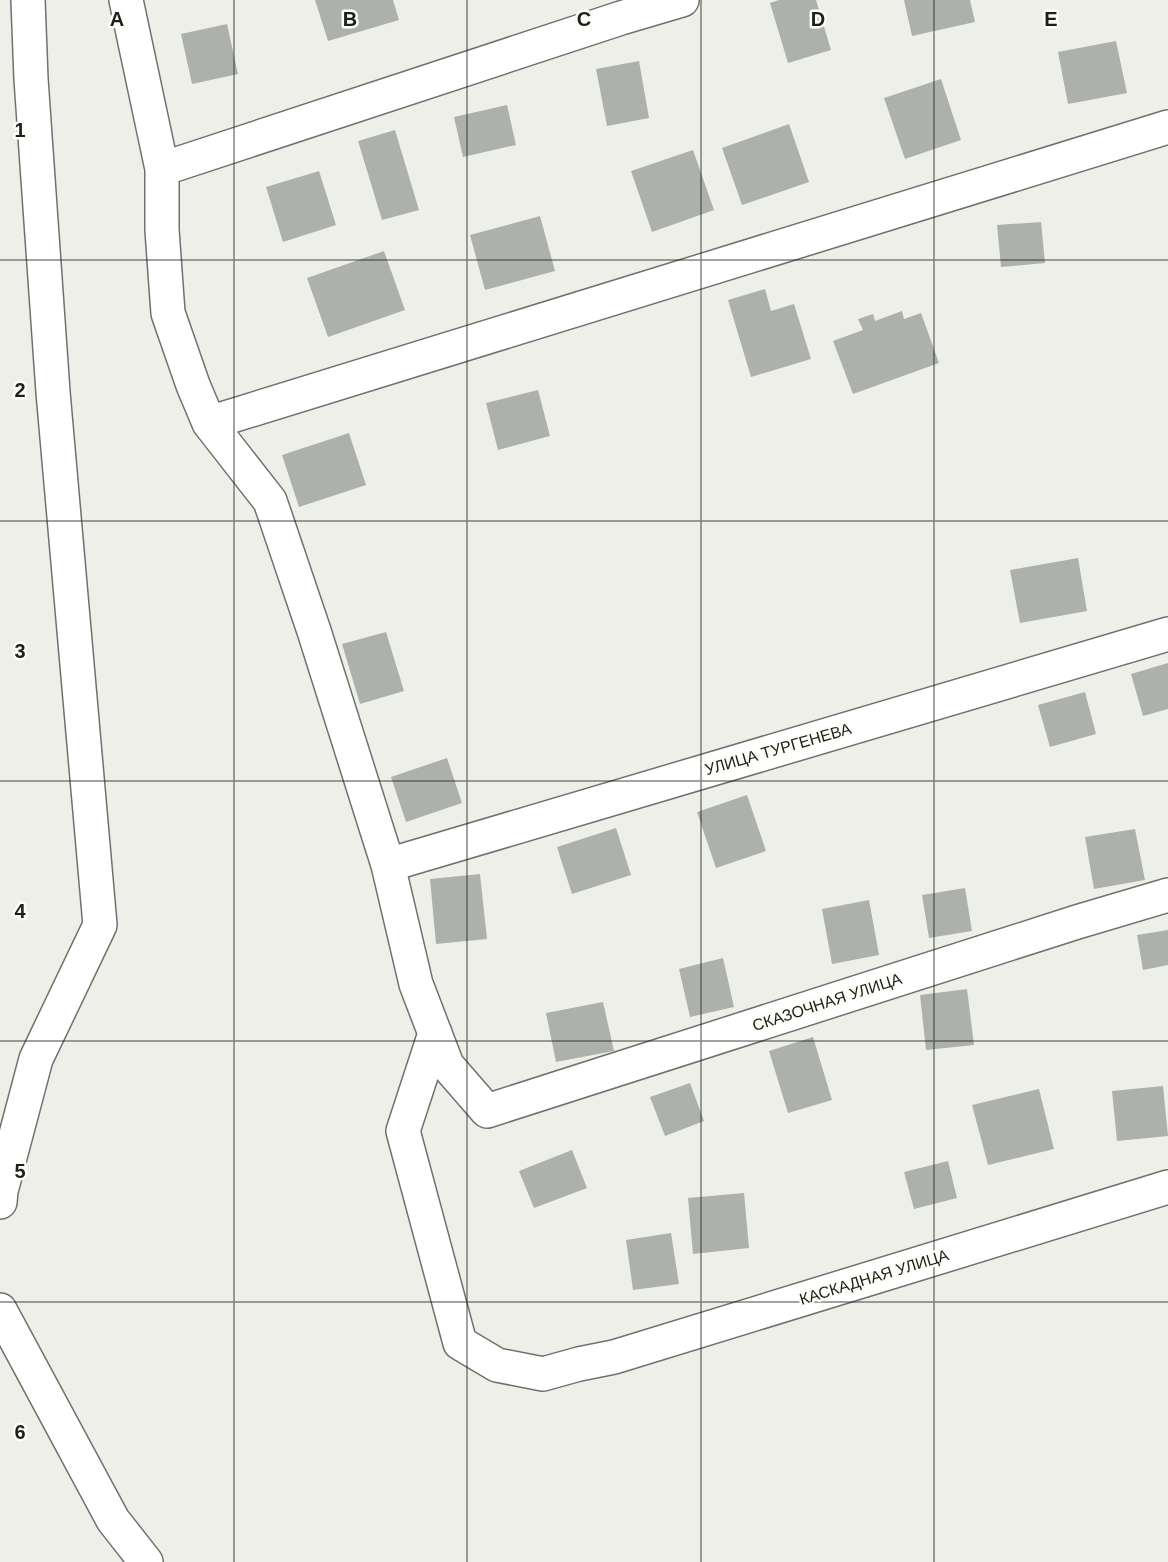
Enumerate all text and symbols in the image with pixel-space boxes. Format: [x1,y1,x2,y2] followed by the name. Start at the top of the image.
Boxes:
[110,8,124,30] text: A
[343,8,357,30] text: B
[577,8,591,30] text: C
[811,8,825,30] text: D
[1044,8,1058,30] text: E
[14,119,26,141] text: 1
[14,379,26,401] text: 2
[14,640,26,662] text: 3
[703,720,854,778] street label: УЛИЦА ТУРГЕНЕВА
[14,900,26,922] text: 4
[750,970,904,1034] street label: СКАЗОЧНАЯ УЛИЦА
[14,1160,26,1182] text: 5
[797,1246,951,1308] street label: КАСКАДНАЯ УЛИЦА
[14,1421,26,1443] text: 6

